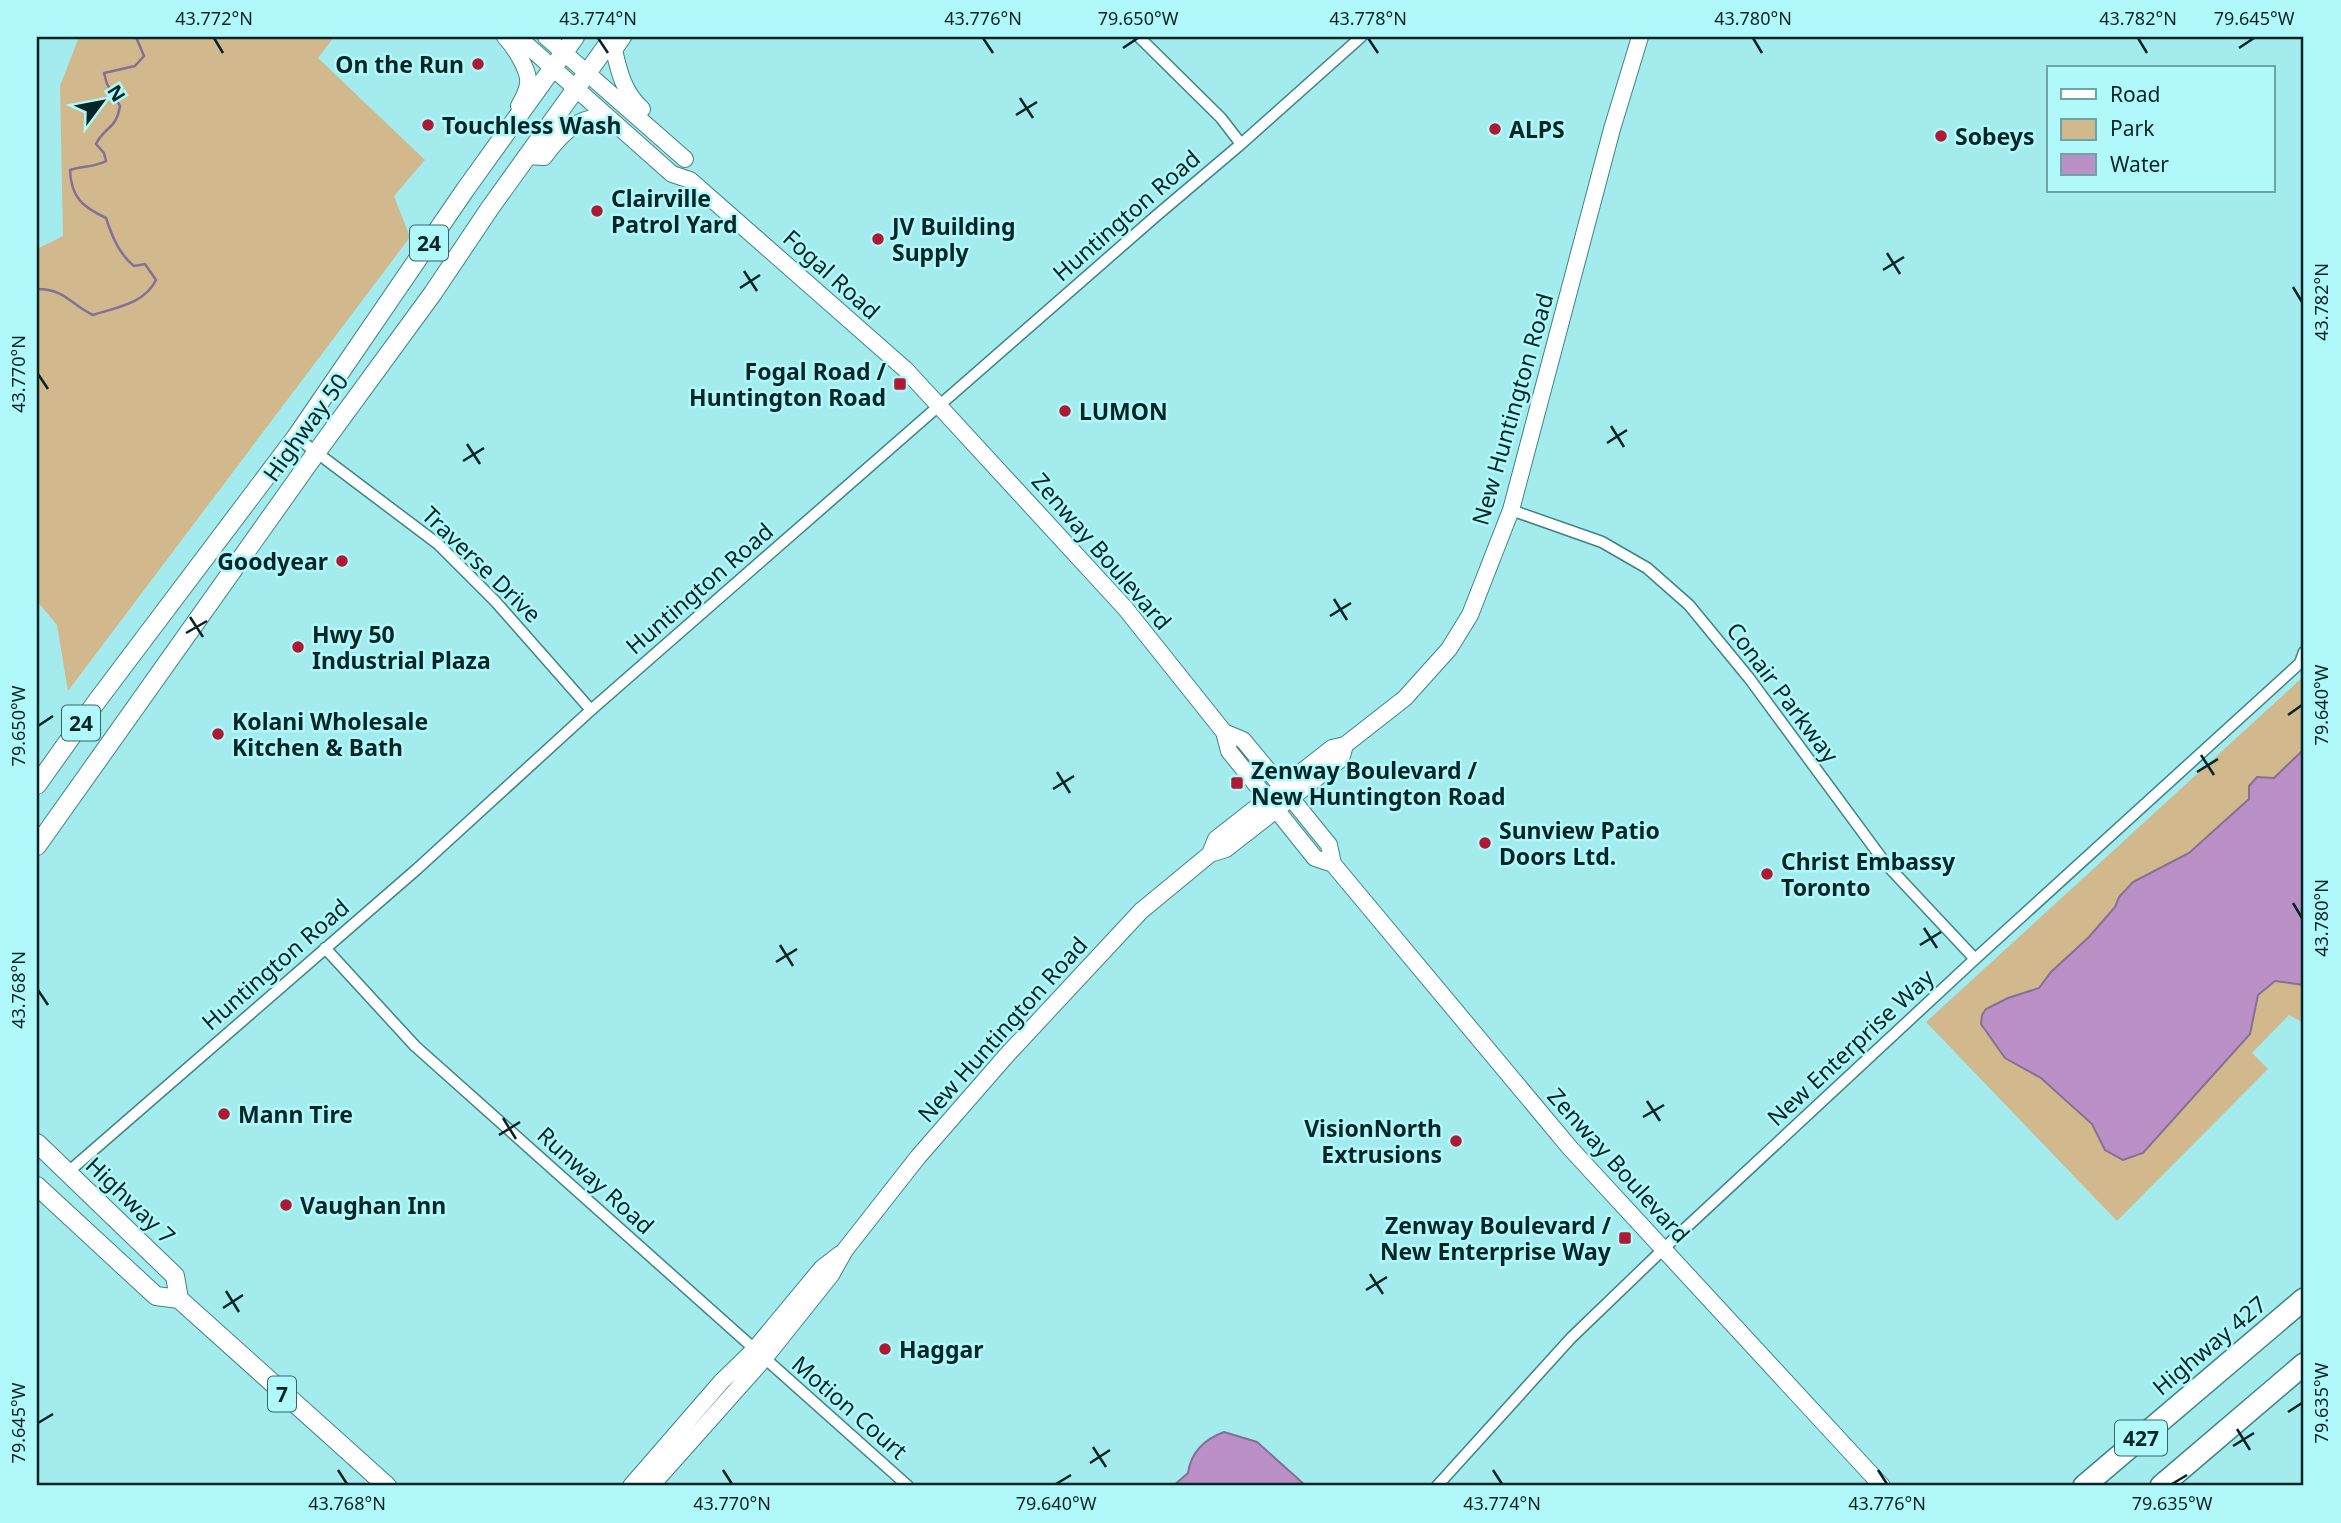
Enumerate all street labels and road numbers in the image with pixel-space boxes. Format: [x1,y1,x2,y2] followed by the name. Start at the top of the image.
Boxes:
[1045,142,1207,288] street label: Huntington Road
[777,222,887,326] street label: Fogal Road
[410,226,448,260] road number: 24
[1464,289,1560,529] street label: New Huntington Road
[255,366,355,488] street label: Highway 50
[1025,466,1179,636] street label: Zenway Boulevard
[415,499,549,629] street label: Traverse Drive
[618,515,780,661] street label: Huntington Road
[1720,615,1847,769] street label: Conair Parkway
[62,706,100,740] road number: 24
[194,891,356,1037] street label: Huntington Road
[910,929,1094,1129] street label: New Huntington Road
[1760,961,1940,1133] street label: New Enterprise Way
[1541,1081,1697,1249] street label: Zenway Boulevard
[531,1119,661,1241] street label: Runway Road
[79,1149,183,1251] street label: Highway 7
[2145,1288,2273,1402] street label: Highway 427
[785,1348,915,1466] street label: Motion Court
[268,1376,296,1412] road number: 7
[2115,1420,2167,1456] road number: 427

